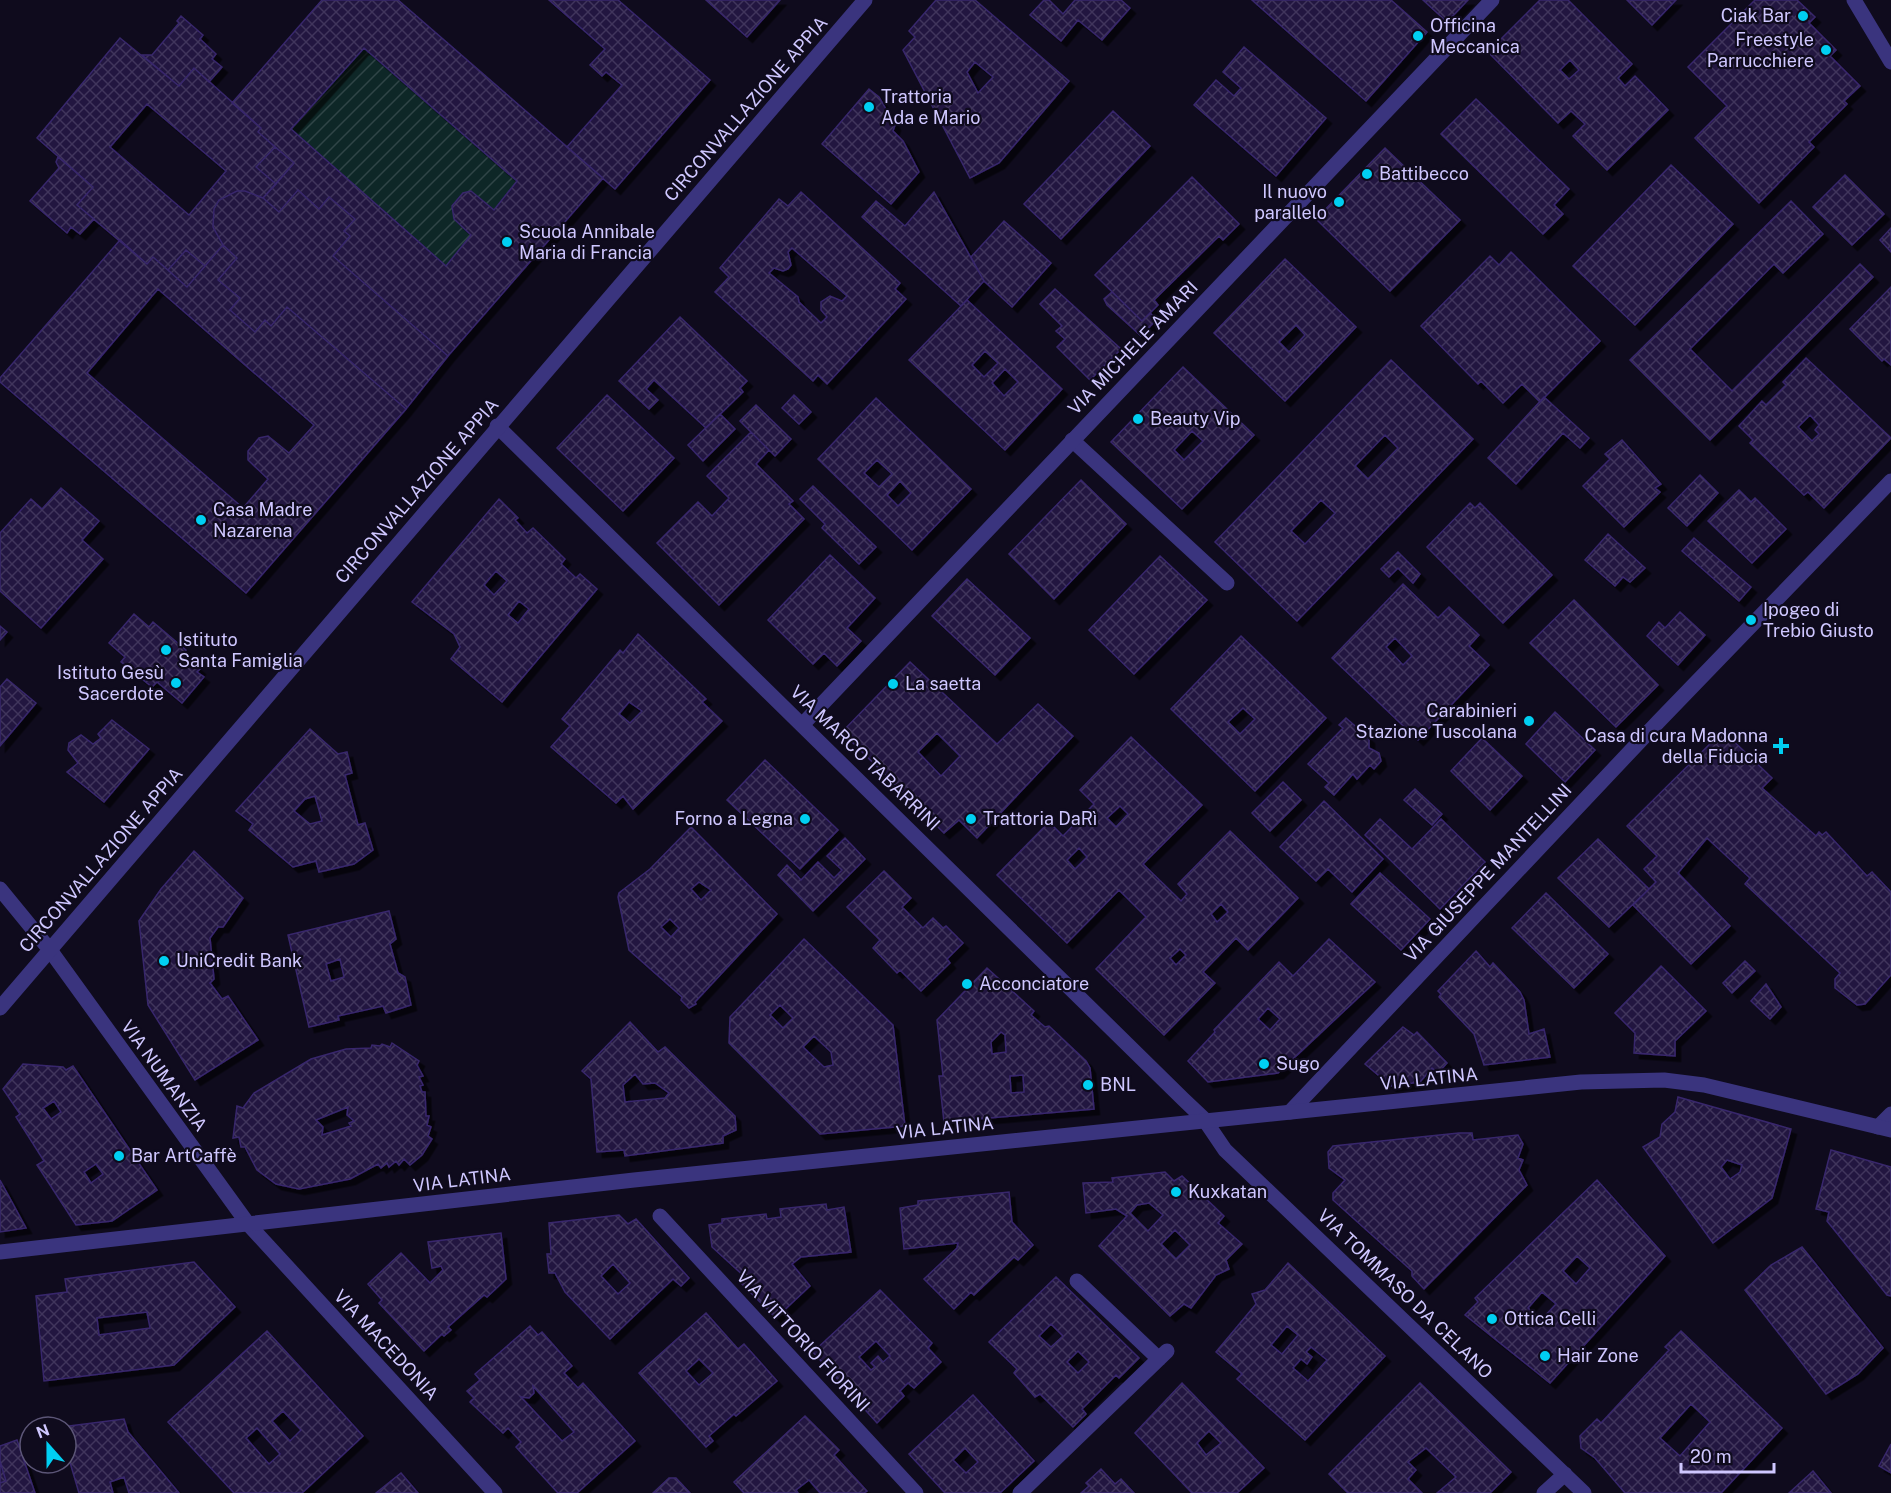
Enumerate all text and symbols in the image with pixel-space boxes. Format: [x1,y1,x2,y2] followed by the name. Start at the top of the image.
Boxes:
[1721,5,1791,26] place label: Ciak Bar
[1796,9,1810,23] marker: Ciak Bar
[660,12,832,205] street label: CIRCONVALLAZIONE APPIA
[1430,15,1520,57] place label: Officina Meccanica
[1411,29,1425,43] marker: Officina Meccanica
[1707,29,1814,71] place label: Freestyle Parrucchiere
[1819,43,1833,57] marker: Freestyle Parrucchiere
[881,86,980,128] place label: Trattoria Ada e Mario
[862,100,876,114] marker: Trattoria Ada e Mario
[1379,163,1469,184] place label: Battibecco
[1360,167,1374,181] marker: Battibecco
[1254,181,1327,223] place label: Il nuovo parallelo
[1332,195,1346,209] marker: Il nuovo parallelo
[519,221,655,263] place label: Scuola Annibale Maria di Francia
[500,235,514,249] marker: Scuola Annibale Maria di Francia
[1063,276,1202,419] street label: VIA MICHELE AMARI
[331,394,503,587] street label: CIRCONVALLAZIONE APPIA
[1150,408,1241,429] place label: Beauty Vip
[1131,412,1145,426] marker: Beauty Vip
[213,499,312,541] place label: Casa Madre Nazarena
[194,513,208,527] marker: Casa Madre Nazarena
[1763,599,1874,641] place label: Ipogeo di Trebio Giusto
[1744,613,1758,627] marker: Ipogeo di Trebio Giusto
[178,629,303,671] place label: Istituto Santa Famiglia
[159,643,173,657] marker: Istituto Santa Famiglia
[57,662,164,704] place label: Istituto Gesù Sacerdote
[905,673,981,694] place label: La saetta
[169,676,183,690] marker: Istituto Gesù Sacerdote
[886,677,900,691] marker: La saetta
[786,681,945,835] street label: VIA MARCO TABARRINI
[1356,700,1517,742] place label: Carabinieri Stazione Tuscolana
[1522,714,1536,728] marker: Carabinieri Stazione Tuscolana
[1584,725,1768,767] place label: Casa di cura Madonna della Fiducia
[1772,737,1790,755] marker: Casa di cura Madonna della Fiducia
[15,763,187,956] street label: CIRCONVALLAZIONE APPIA
[1400,779,1576,966] street label: VIA GIUSEPPE MANTELLINI
[675,808,793,829] place label: Forno a Legna
[983,808,1097,829] place label: Trattoria DaRì
[798,812,812,826] marker: Forno a Legna
[964,812,978,826] marker: Trattoria DaRì
[176,950,302,971] place label: UniCredit Bank
[157,954,171,968] marker: UniCredit Bank
[979,973,1089,994] place label: Acconciatore
[960,977,974,991] marker: Acconciatore
[117,1016,212,1135] street label: VIA NUMANZIA
[1276,1053,1320,1074] place label: Sugo
[1257,1057,1271,1071] marker: Sugo
[1379,1063,1479,1094] street label: VIA LATINA
[1100,1074,1136,1095] place label: BNL
[1081,1078,1095,1092] marker: BNL
[895,1112,995,1143] street label: VIA LATINA
[131,1145,237,1166] place label: Bar ArtCaffè
[112,1149,126,1163] marker: Bar ArtCaffè
[412,1163,512,1196] street label: VIA LATINA
[1188,1181,1267,1202] place label: Kuxkatan
[1169,1185,1183,1199] marker: Kuxkatan
[1314,1204,1497,1383] street label: VIA TOMMASO DA CELANO
[732,1266,874,1416] street label: VIA VITTORIO FIORINI
[330,1285,443,1404] street label: VIA MACEDONIA
[1504,1308,1596,1329] place label: Ottica Celli
[1485,1312,1499,1326] marker: Ottica Celli
[1557,1345,1639,1366] place label: Hair Zone
[1538,1349,1552,1363] marker: Hair Zone
[18,1415,78,1475] north arrow
[34,1420,52,1443] text: N
[1681,1436,1774,1474] scale bar
[1690,1446,1732,1467] text: 20 m

